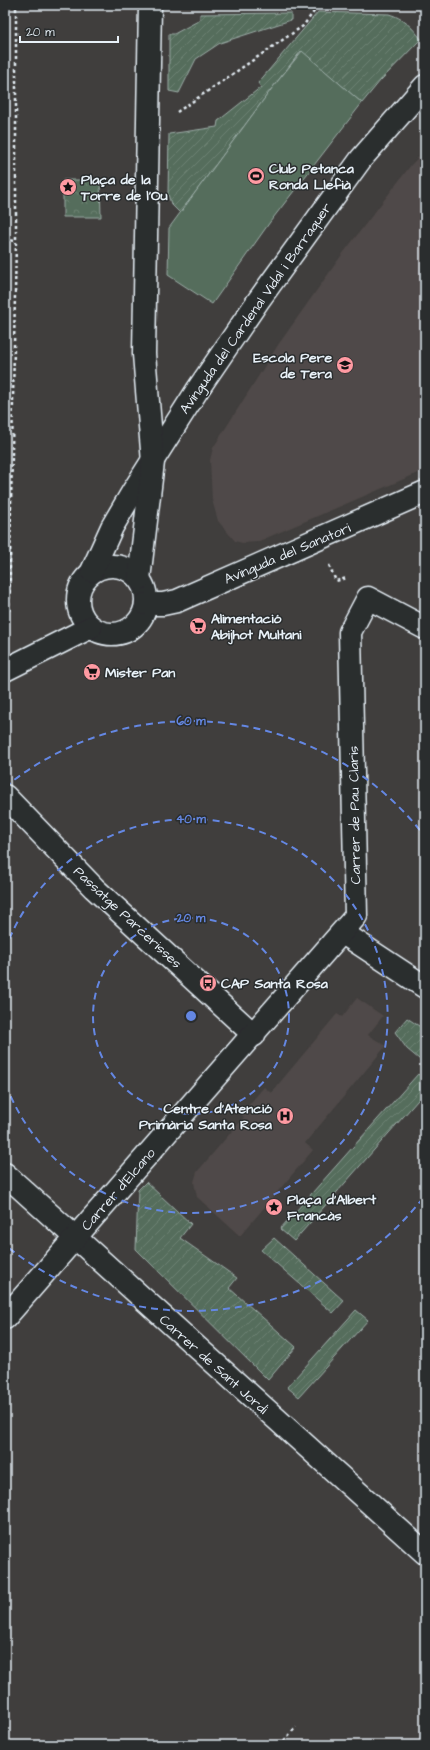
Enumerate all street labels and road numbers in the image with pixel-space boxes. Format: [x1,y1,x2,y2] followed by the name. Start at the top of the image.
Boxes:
[175,199,337,418] street label: Avinguda del Cardenal Vidal i Barraquer
[221,518,354,590] street label: Avinguda del Sanatori
[344,746,366,884] street label: Carrer de Pau Claris
[69,862,186,973] street label: Passatge Parcerisses
[77,1144,161,1236] street label: Carrer d'Elcano
[154,1310,272,1419] street label: Carrer de Sant Jordi

